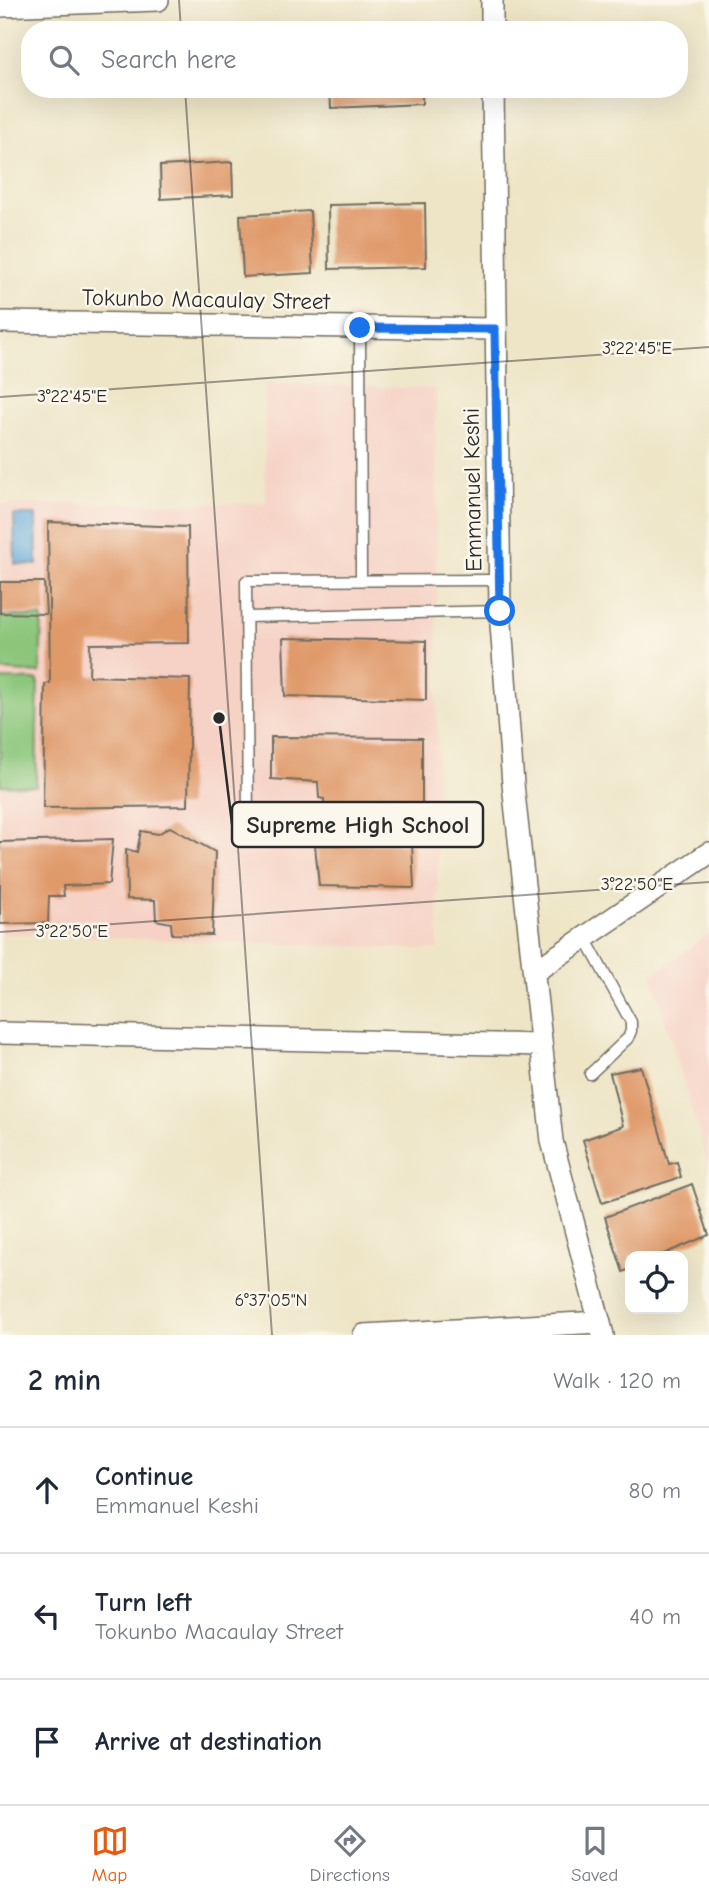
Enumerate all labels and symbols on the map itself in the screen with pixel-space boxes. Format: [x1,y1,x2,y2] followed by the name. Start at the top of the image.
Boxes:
[82,284,332,315] street label: Tokunbo Macaulay Street
[344,312,375,343] route end
[602,338,672,359] text: 3°22'45"E
[37,386,107,407] text: 3°22'45"E
[458,408,487,572] street label: Emmanuel Keshi
[484,595,515,626] route start
[232,802,483,847] callout: Supreme High School
[246,811,470,839] text: Supreme High School
[601,874,673,895] text: 3°22'50"E
[36,921,108,942] text: 3°22'50"E
[235,1290,307,1311] text: 6°37'05"N

